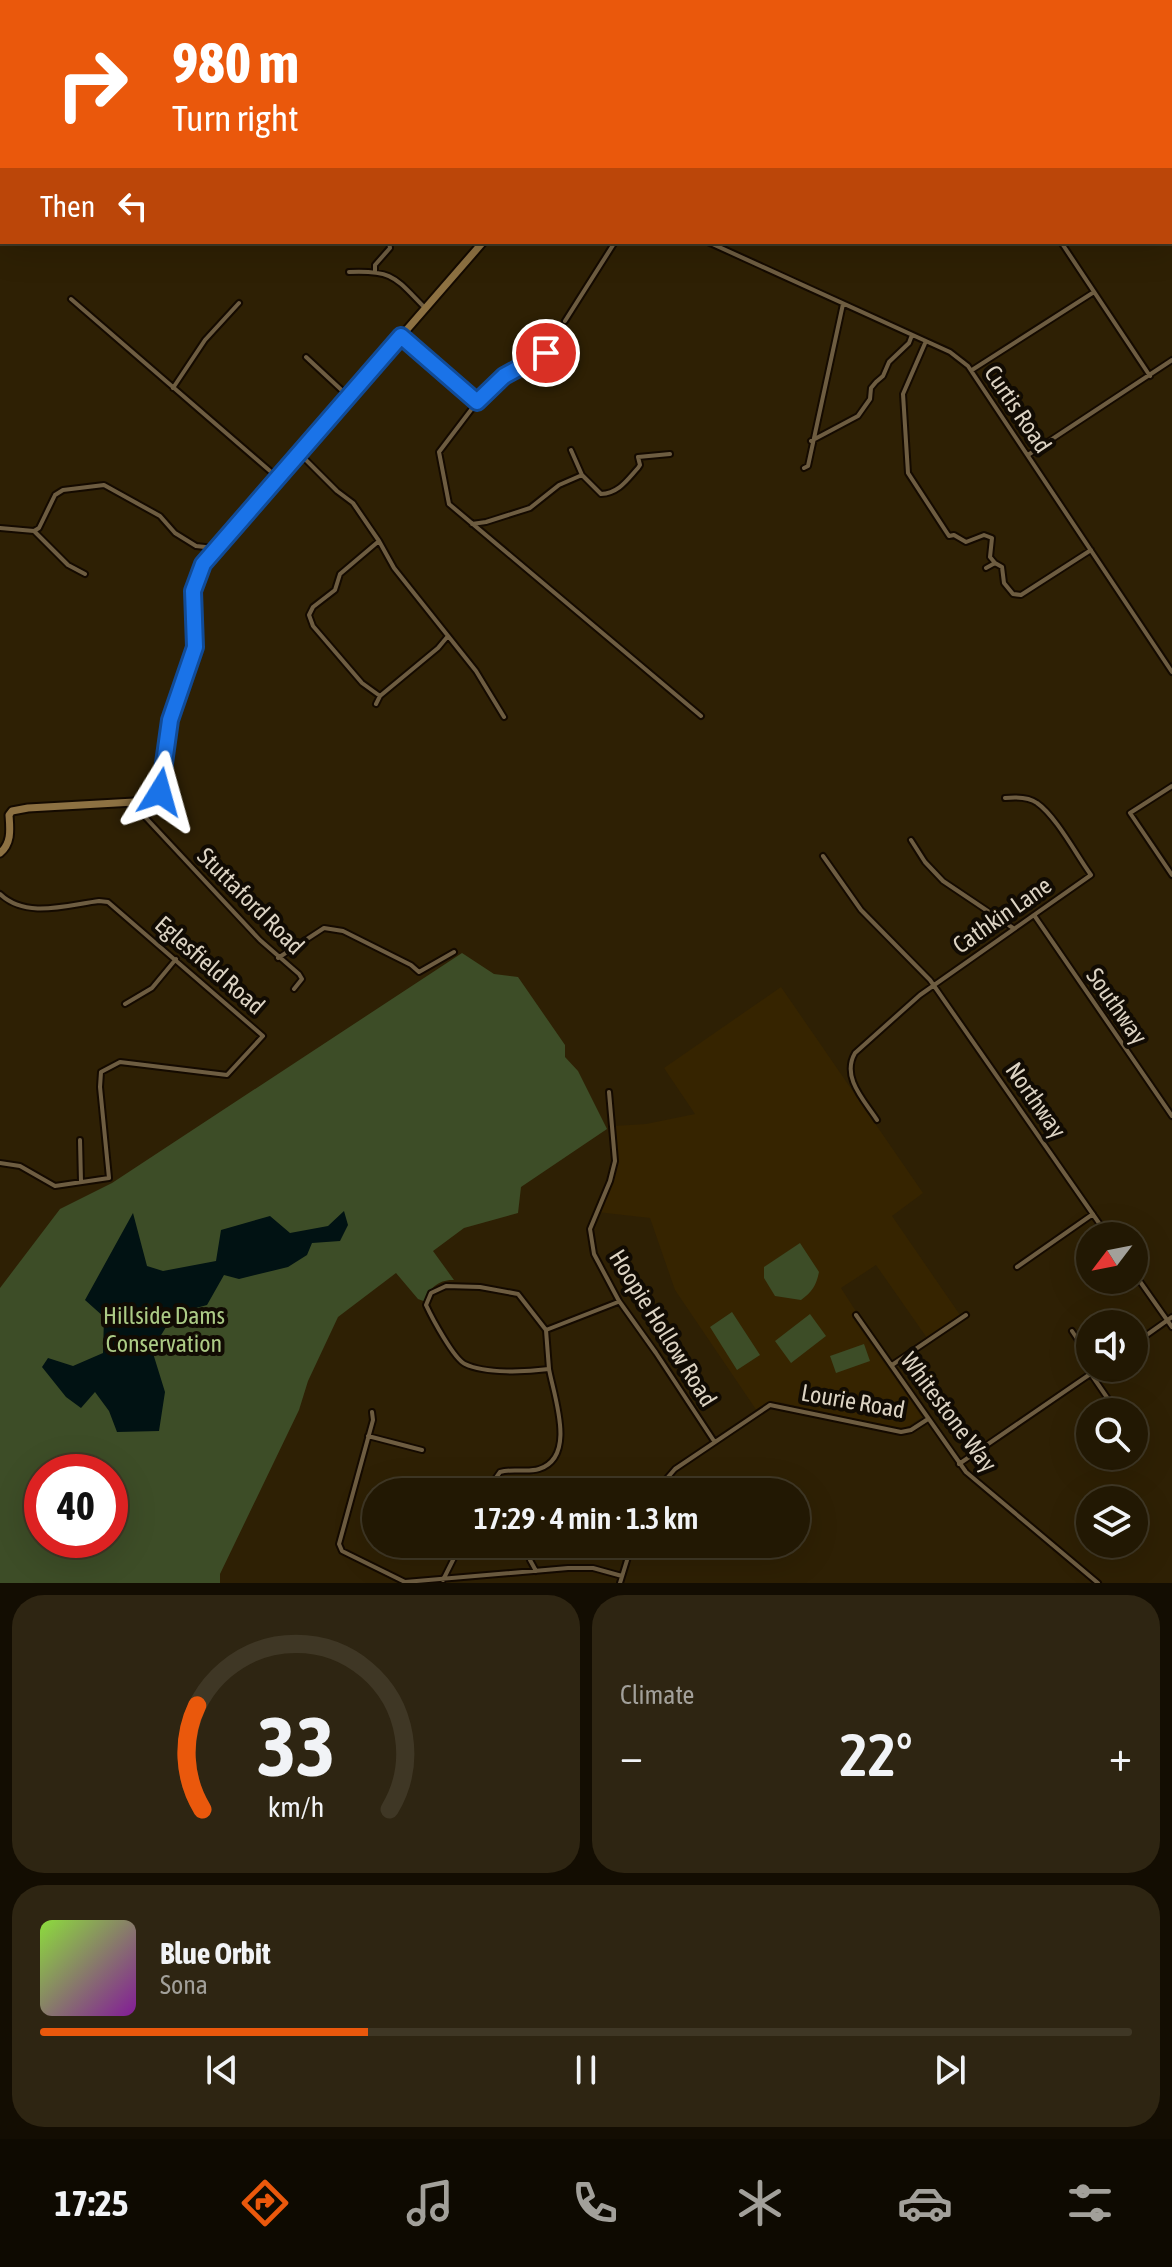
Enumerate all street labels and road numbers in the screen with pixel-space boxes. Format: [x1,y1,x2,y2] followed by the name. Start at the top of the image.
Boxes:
[979,360,1057,458] street label: Curtis Road
[192,842,310,960] street label: Stuttaford Road
[948,871,1056,959] street label: Cathkin Lane
[150,910,270,1020] street label: Eglesfield Road
[1081,963,1153,1049] street label: Southway
[1000,1057,1072,1143] street label: Northway
[604,1245,722,1411] street label: Hoopie Hollow Road
[895,1347,1003,1477] street label: Whitestone Way
[799,1379,907,1423] street label: Lourie Road

